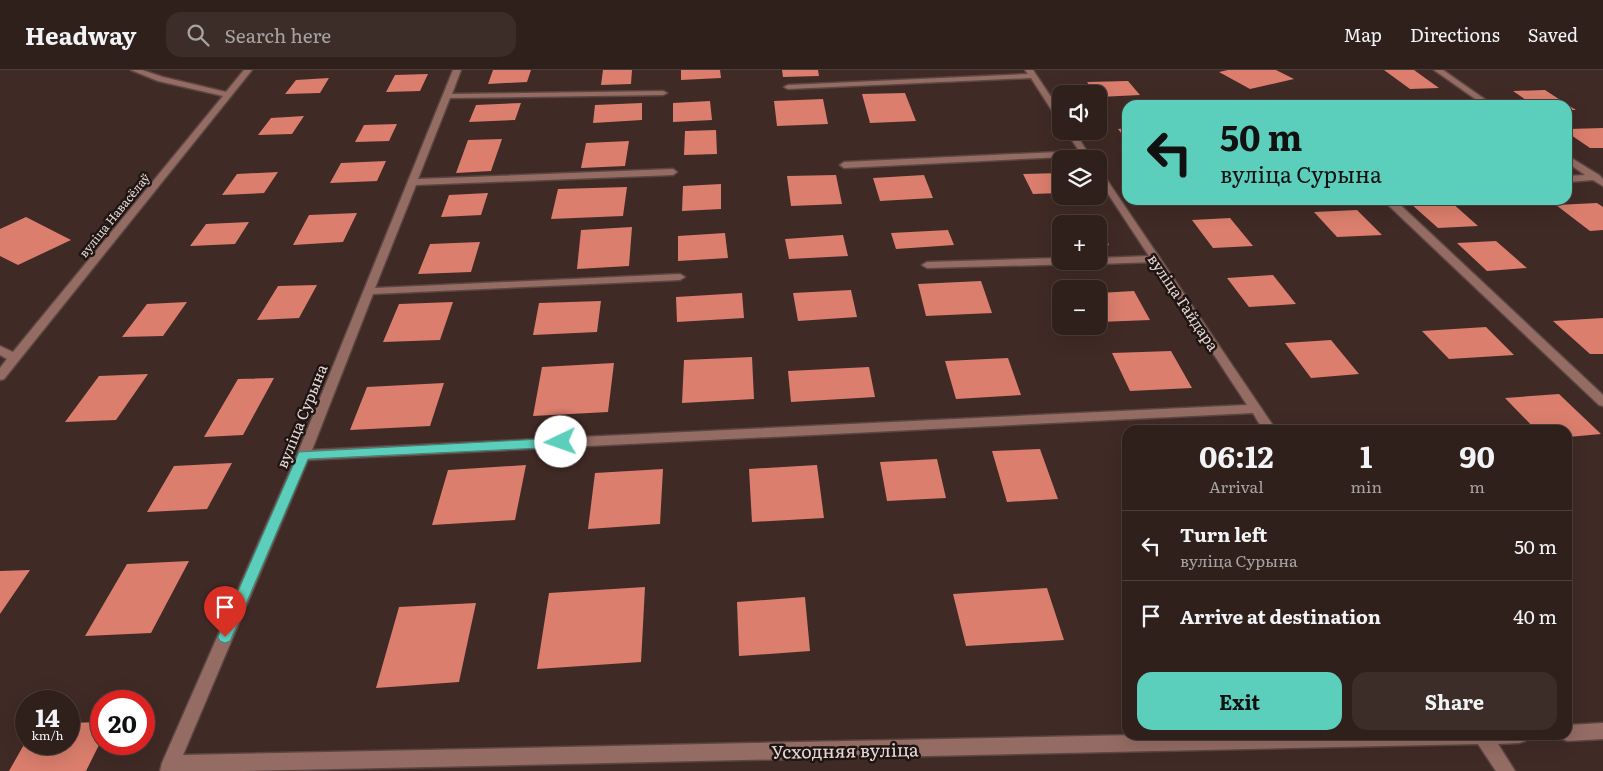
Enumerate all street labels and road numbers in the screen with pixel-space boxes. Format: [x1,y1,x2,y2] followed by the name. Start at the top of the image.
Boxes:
[74,169,154,261] street label: вуліца Навасёлаў
[1143,249,1226,356] street label: вуліца Гайдара
[270,360,333,471] street label: вуліца Сурына
[771,735,919,765] street label: Усходняя вуліца

